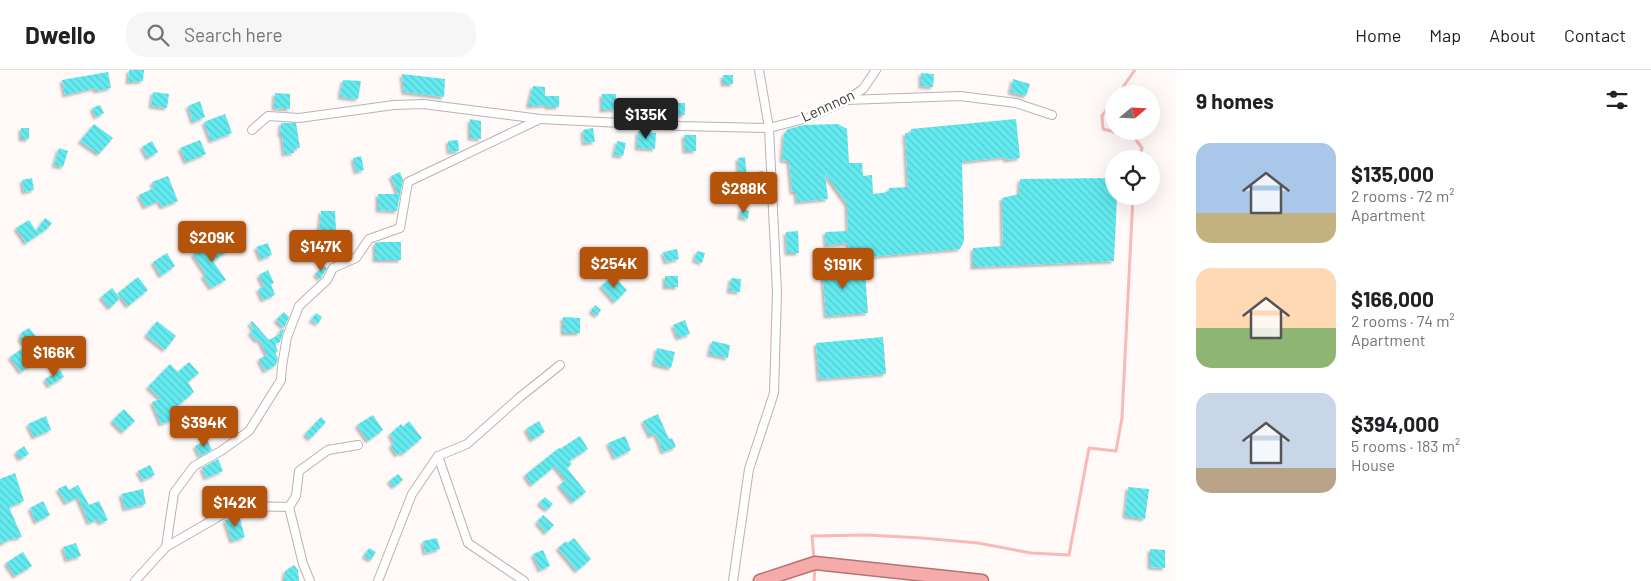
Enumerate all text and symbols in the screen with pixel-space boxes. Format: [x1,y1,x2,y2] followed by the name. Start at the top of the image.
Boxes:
[126,12,476,57] search box
[25,20,96,49] text: Dwello
[144,21,172,49] icon: search
[184,23,283,46] text: Search here
[1355,24,1401,46] text: Home
[1429,24,1461,46] text: Map
[1489,24,1536,46] text: About
[1564,24,1626,46] text: Contact
[798,85,857,125] street label: Lennnon
[1105,85,1160,140] north arrow
[1105,85,1160,205] map controls
[1603,86,1631,114] icon: filters
[1196,88,1274,113] text: 9 homes
[611,98,681,140] pin: $135K
[625,104,667,123] text: $135K
[1105,150,1160,205] button: locate
[1351,161,1434,186] text: $135,000
[1236,163,1296,223] icon: home
[709,172,779,214] pin: $288K
[721,178,767,197] text: $288K
[1351,186,1454,205] text: 2 rooms · 72 m²
[1351,205,1426,224] text: Apartment
[177,220,247,263] pin: $209K
[189,227,235,246] text: $209K
[286,230,356,272] pin: $147K
[300,236,342,255] text: $147K
[579,246,649,289] pin: $254K
[808,248,878,290] pin: $191K
[591,253,637,272] text: $254K
[824,254,862,273] text: $191K
[1351,286,1434,311] text: $166,000
[1236,288,1296,348] icon: home
[1351,311,1455,330] text: 2 rooms · 74 m²
[1351,330,1426,349] text: Apartment
[19,336,89,378] pin: $166K
[33,342,75,361] text: $166K
[169,406,239,448] pin: $394K
[1351,411,1439,436] text: $394,000
[181,412,227,431] text: $394K
[1236,413,1296,473] icon: home
[1351,436,1460,455] text: 5 rooms · 183 m²
[1351,455,1395,474] text: House
[200,486,270,528] pin: $142K
[213,492,257,511] text: $142K

